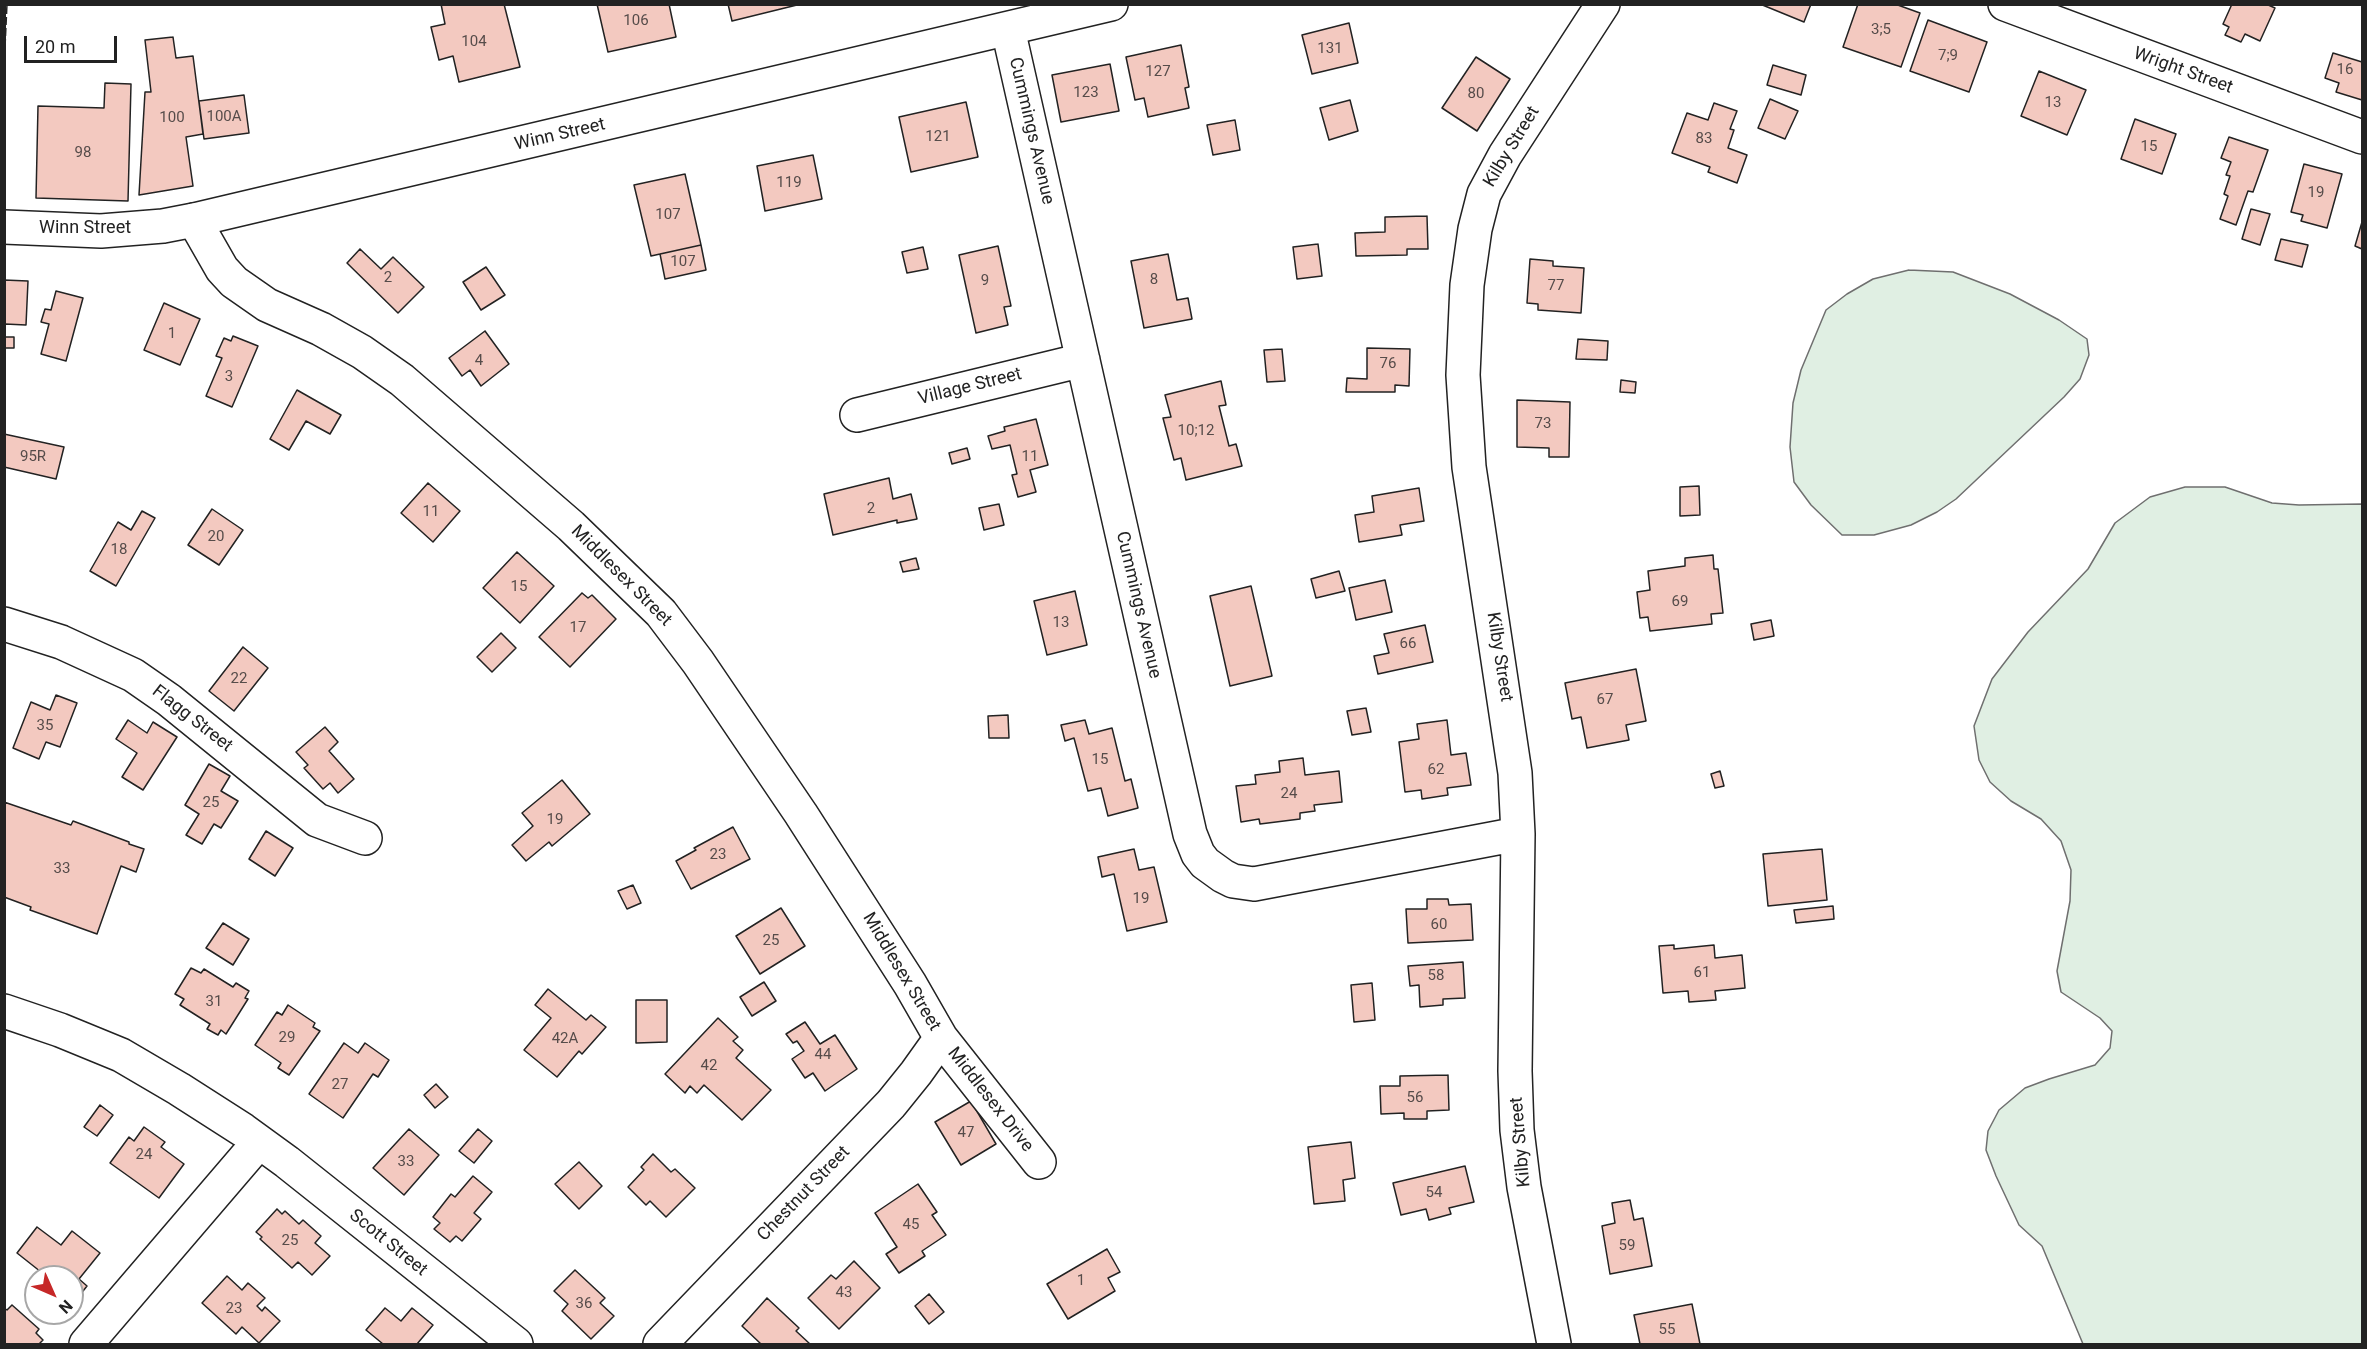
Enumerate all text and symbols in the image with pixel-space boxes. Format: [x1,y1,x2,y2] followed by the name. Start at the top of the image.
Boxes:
[623,12,649,30] house number: 106
[1871,21,1891,39] house number: 3;5
[27,24,120,62] scale bar
[461,33,487,51] house number: 104
[35,36,75,57] text: 20 m
[1317,40,1343,58] house number: 131
[2130,43,2236,99] street label: Wright Street
[1938,47,1958,65] house number: 7;9
[1004,55,1058,207] street label: Cummings Avenue
[2337,61,2353,79] house number: 16
[1145,63,1171,81] house number: 127
[1073,84,1099,102] house number: 123
[1468,85,1484,103] house number: 80
[2045,94,2061,112] house number: 13
[1479,103,1545,191] street label: Kilby Street
[206,108,242,126] house number: 100A
[159,109,185,127] house number: 100
[513,114,607,156] street label: Winn Street
[925,128,951,146] house number: 121
[1696,130,1712,148] house number: 83
[2141,138,2157,156] house number: 15
[75,144,91,162] house number: 98
[776,174,802,192] house number: 119
[2308,184,2324,202] house number: 19
[655,206,681,224] house number: 107
[39,217,131,239] street label: Winn Street
[670,253,696,271] house number: 107
[384,269,392,287] house number: 2
[1150,271,1158,289] house number: 8
[981,272,989,290] house number: 9
[1548,277,1564,295] house number: 77
[168,325,176,343] house number: 1
[475,352,483,370] house number: 4
[1380,355,1396,373] house number: 76
[916,364,1024,410] street label: Village Street
[225,368,233,386] house number: 3
[1535,415,1551,433] house number: 73
[1178,422,1214,440] house number: 10;12
[20,448,46,466] house number: 95R
[1022,448,1038,466] house number: 11
[867,500,875,518] house number: 2
[423,503,439,521] house number: 11
[566,521,676,631] street label: Middlesex Street
[208,528,224,546] house number: 20
[1111,529,1165,681] street label: Cummings Avenue
[111,541,127,559] house number: 18
[511,578,527,596] house number: 15
[1672,593,1688,611] house number: 69
[1481,611,1517,703] street label: Kilby Street
[1053,614,1069,632] house number: 13
[570,619,586,637] house number: 17
[1400,635,1416,653] house number: 66
[231,670,247,688] house number: 22
[147,681,237,757] street label: Flagg Street
[1597,691,1613,709] house number: 67
[37,717,53,735] house number: 35
[1092,751,1108,769] house number: 15
[1428,761,1444,779] house number: 62
[1281,785,1297,803] house number: 24
[203,794,219,812] house number: 25
[547,811,563,829] house number: 19
[710,846,726,864] house number: 23
[54,860,70,878] house number: 33
[1133,890,1149,908] house number: 19
[857,909,945,1035] street label: Middlesex Street
[1431,916,1447,934] house number: 60
[763,932,779,950] house number: 25
[1694,964,1710,982] house number: 61
[1428,967,1444,985] house number: 58
[206,993,222,1011] house number: 31
[279,1029,295,1047] house number: 29
[552,1030,578,1048] house number: 42A
[942,1043,1038,1157] street label: Middlesex Drive
[815,1046,831,1064] house number: 44
[701,1057,717,1075] house number: 42
[332,1076,348,1094] house number: 27
[1407,1089,1423,1107] house number: 56
[1506,1096,1536,1188] street label: Kilby Street
[958,1124,974,1142] house number: 47
[753,1142,855,1246] street label: Chestnut Street
[136,1146,152,1164] house number: 24
[398,1153,414,1171] house number: 33
[1426,1184,1442,1202] house number: 54
[345,1205,431,1281] street label: Scott Street
[903,1216,919,1234] house number: 45
[282,1232,298,1250] house number: 25
[1619,1237,1635,1255] house number: 59
[24,1265,84,1325] north arrow
[1077,1272,1085,1290] house number: 1
[836,1284,852,1302] house number: 43
[576,1295,592,1313] house number: 36
[55,1296,76,1317] text: N
[226,1300,242,1318] house number: 23
[1659,1321,1675,1339] house number: 55

